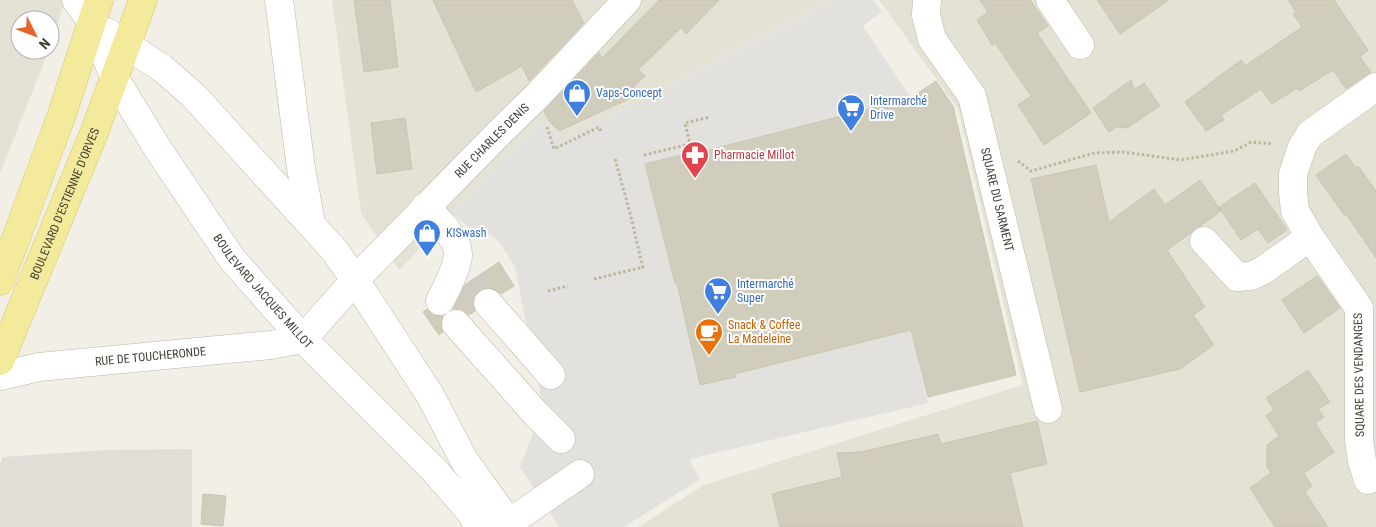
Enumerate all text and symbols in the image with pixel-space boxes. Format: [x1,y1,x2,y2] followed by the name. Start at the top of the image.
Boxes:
[10,10,60,60] north arrow
[36,35,53,52] text: N
[562,78,592,117] shop icon: Vaps-Concept
[596,86,662,100] place label: Vaps-Concept
[836,93,866,132] supermarket icon: Intermarché Drive
[870,94,927,122] place label: Intermarché Drive
[452,100,532,181] street label: RUE CHARLES DENIS
[27,126,102,282] street label: BOULEVARD D'ESTIENNE D'ORVES
[680,140,710,179] pharmacy icon: Pharmacie Millot
[978,146,1017,253] street label: SQUARE DU SARMENT
[714,148,795,162] place label: Pharmacie Millot
[412,218,442,257] shop icon: KISwash
[446,226,487,240] place label: KISwash
[210,231,316,352] street label: BOULEVARD JACQUES MILLOT
[703,276,733,315] supermarket icon: Intermarché Super
[737,277,794,305] place label: Intermarché Super
[1351,313,1367,437] street label: SQUARE DES VENDANGES
[694,317,724,356] cafe icon: Snack & Coffee La Madeleine
[728,318,801,346] place label: Snack & Coffee La Madeleine
[94,344,207,369] street label: RUE DE TOUCHERONDE

